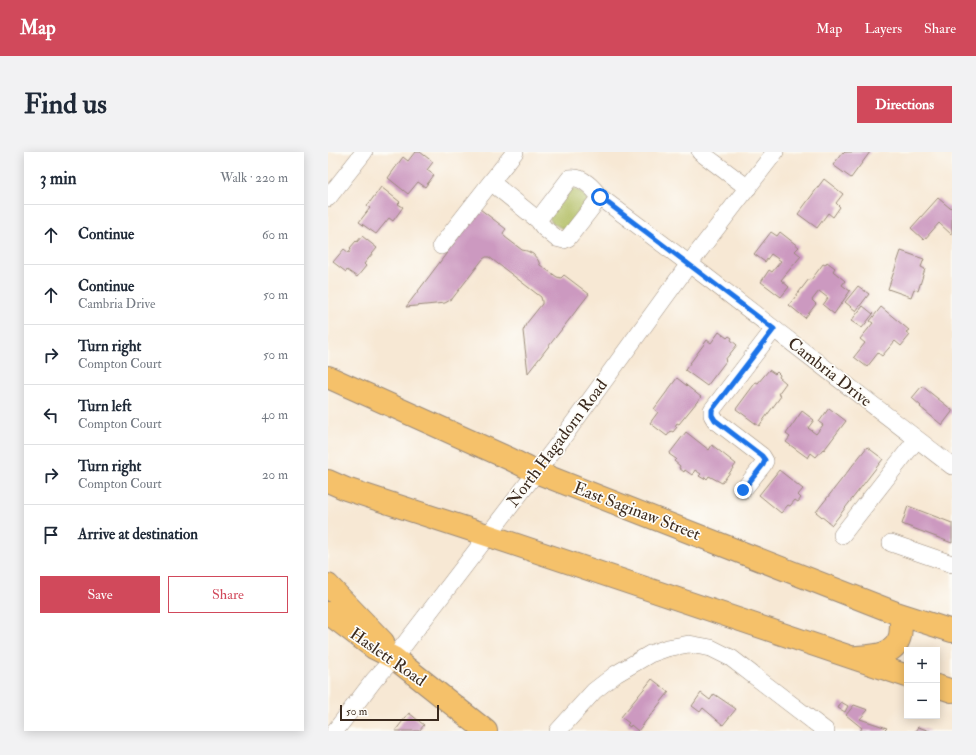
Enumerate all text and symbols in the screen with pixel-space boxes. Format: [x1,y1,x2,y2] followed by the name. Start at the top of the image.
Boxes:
[20,16,56,40] text: Map
[816,20,842,37] text: Map
[864,20,902,37] text: Layers
[924,20,956,37] text: Share
[857,86,952,123] button: Directions
[24,87,107,122] text: Find us
[40,168,77,189] text: 3 min
[220,170,288,186] text: Walk · 220 m
[591,188,609,206] route start
[40,224,62,246] icon: ahead
[78,225,134,244] text: Continue
[262,227,288,243] text: 60 m
[78,277,134,296] text: Continue
[40,284,62,306] icon: ahead
[263,287,288,303] text: 50 m
[78,296,155,312] text: Cambria Drive
[784,333,876,411] street label: Cambria Drive
[78,337,141,356] text: Turn right
[40,344,62,366] icon: right
[263,347,288,363] text: 50 m
[78,356,162,372] text: Compton Court
[502,375,612,511] street label: North Hagadorn Road
[78,397,132,416] text: Turn left
[40,404,62,426] icon: left
[262,407,288,423] text: 40 m
[78,416,162,432] text: Compton Court
[78,457,141,476] text: Turn right
[40,464,62,486] icon: right
[262,467,288,483] text: 20 m
[78,476,162,492] text: Compton Court
[571,477,704,545] street label: East Saginaw Street
[734,481,752,499] route end
[40,524,62,546] icon: arrive
[78,525,198,544] text: Arrive at destination
[40,576,160,613] button: Save
[168,576,288,613] button: Share
[346,623,431,691] street label: Haslett Road
[904,647,940,719] map controls
[904,647,940,683] button: +
[904,683,940,719] button: −
[340,703,439,722] scale bar
[346,705,367,718] text: 50 m

